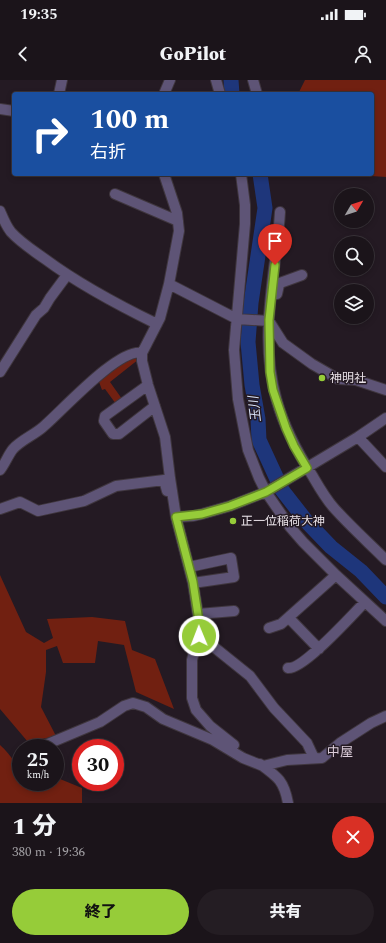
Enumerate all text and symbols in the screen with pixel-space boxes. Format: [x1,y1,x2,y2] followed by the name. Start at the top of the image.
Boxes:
[20,3,58,26] text: 19:35
[160,41,226,68] text: GoPilot
[12,43,34,65] icon: back
[352,43,374,65] icon: person
[90,98,169,141] text: 100 m
[24,108,76,160] icon: right
[90,139,126,166] text: 右折
[334,188,374,228] north arrow
[334,188,374,324] map controls
[258,224,292,265] pin
[264,230,286,252] icon: arrive
[334,236,374,276] button: search
[334,284,374,324] button: layers
[330,369,366,388] place label: 神明社
[317,373,327,383] marker: 神明社
[243,393,267,423] water label: 玉川
[241,512,325,531] place label: 正一位稲荷大神
[228,516,238,526] marker: 正一位稲荷大神
[178,615,220,657] position arrow
[72,739,124,791] speed limit sign: 30
[327,742,353,762] district label: 中屋
[27,745,49,775] text: 25
[27,767,49,783] text: km/h
[12,809,56,845] text: 1 分
[332,816,374,858] button: close
[12,842,85,862] text: 380 m · 19:36
[12,889,189,935] button: 終了
[197,889,374,935] button: 共有

